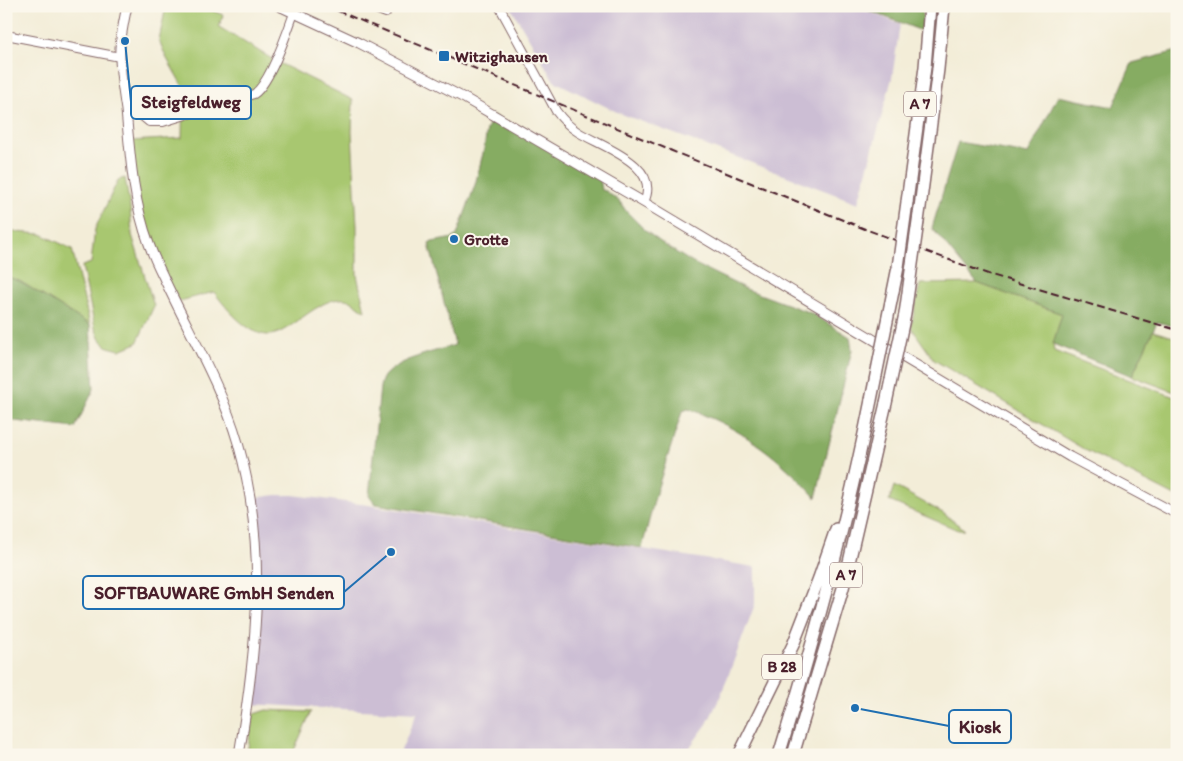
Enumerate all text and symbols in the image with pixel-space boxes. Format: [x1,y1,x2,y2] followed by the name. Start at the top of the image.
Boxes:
[455,47,549,67] place label: Witzighausen
[437,49,451,63] marker: Witzighausen
[131,86,251,119] callout: Steigfeldweg
[141,91,242,113] text: Steigfeldweg
[904,92,936,116] road number: A 7
[464,230,509,249] place label: Grotte
[448,233,460,245] marker: Grotte
[830,562,862,588] road number: A 7
[83,576,344,609] callout: SOFTBAUWARE GmbH Senden
[94,582,335,604] text: SOFTBAUWARE GmbH Senden
[762,654,802,680] road number: B 28
[949,710,1011,743] callout: Kiosk
[959,716,1002,738] text: Kiosk

